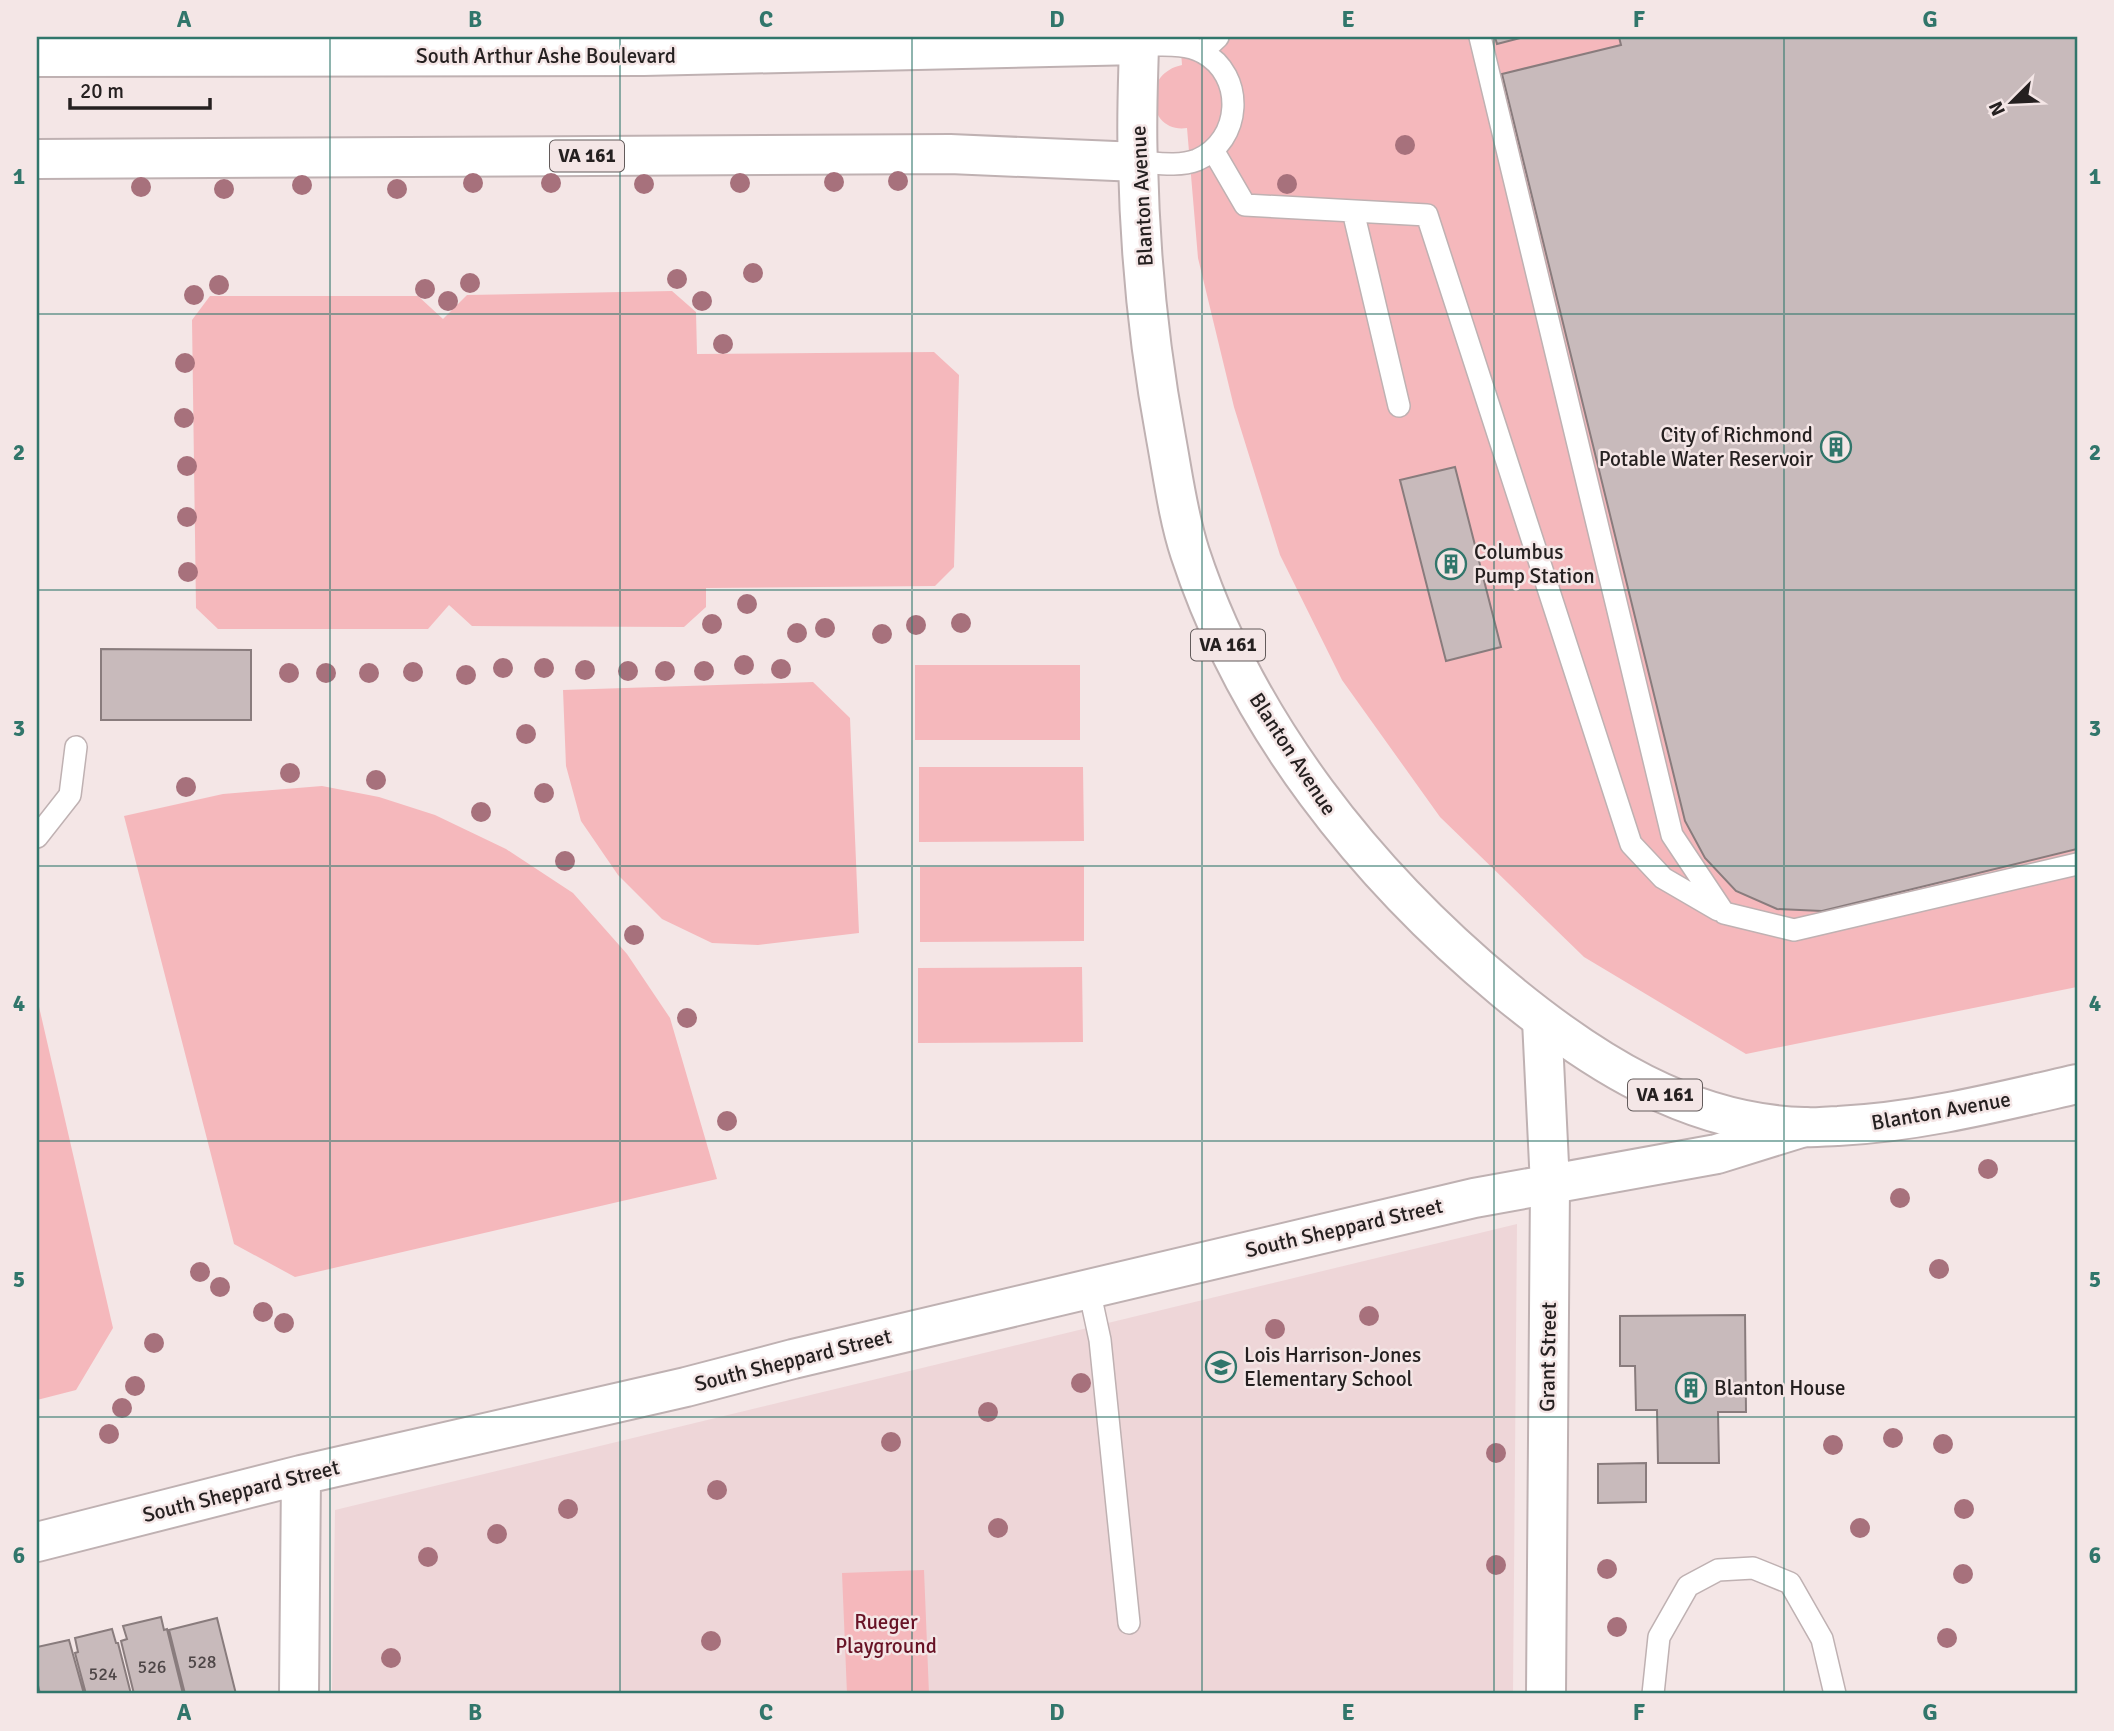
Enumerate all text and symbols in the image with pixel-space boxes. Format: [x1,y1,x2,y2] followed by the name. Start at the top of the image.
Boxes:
[177,5,192,34] text: A
[468,5,482,34] text: B
[759,5,773,34] text: C
[1049,5,1065,34] text: D
[1341,5,1355,34] text: E
[1633,5,1645,34] text: F
[1922,5,1938,34] text: G
[416,43,676,69] street label: South Arthur Ashe Boulevard
[70,66,210,110] scale bar
[1978,66,2048,136] north arrow
[80,78,124,104] text: 20 m
[1984,98,2011,119] text: N
[1125,125,1159,267] street label: Blanton Avenue
[550,140,624,172] road number: VA 161
[13,162,25,191] text: 1
[2089,162,2101,191] text: 1
[1599,422,1813,472] place label: City of Richmond Potable Water Reservoir
[1819,430,1853,464] building icon: City of Richmond Potable Water Reservoir
[13,438,25,467] text: 2
[2089,438,2101,467] text: 2
[1474,539,1595,589] place label: Columbus Pump Station
[1434,547,1468,581] building icon: Columbus Pump Station
[1191,630,1265,660] road number: VA 161
[1244,688,1342,820] street label: Blanton Avenue
[13,714,25,743] text: 3
[2089,714,2101,743] text: 3
[13,989,25,1018] text: 4
[2089,989,2101,1018] text: 4
[1628,1079,1702,1110] road number: VA 161
[1869,1086,2013,1136] street label: Blanton Avenue
[1243,1193,1445,1263] street label: South Sheppard Street
[13,1265,25,1294] text: 5
[2089,1265,2101,1294] text: 5
[1534,1302,1562,1412] street label: Grant Street
[692,1323,894,1397] street label: South Sheppard Street
[1244,1342,1421,1392] place label: Lois Harrison-Jones Elementary School
[1204,1350,1238,1384] school or university icon: Lois Harrison-Jones Elementary School
[1674,1371,1708,1405] building icon: Blanton House
[1714,1375,1845,1401] place label: Blanton House
[140,1454,342,1528] street label: South Sheppard Street
[13,1541,25,1570] text: 6
[2089,1541,2101,1570] text: 6
[835,1609,937,1659] park label: Rueger Playground
[187,1651,217,1673] house number: 528
[137,1656,167,1678] house number: 526
[88,1663,118,1685] house number: 524
[177,1698,192,1727] text: A
[468,1698,482,1727] text: B
[759,1698,773,1727] text: C
[1049,1698,1065,1727] text: D
[1341,1698,1355,1727] text: E
[1633,1698,1645,1727] text: F
[1922,1698,1938,1727] text: G

